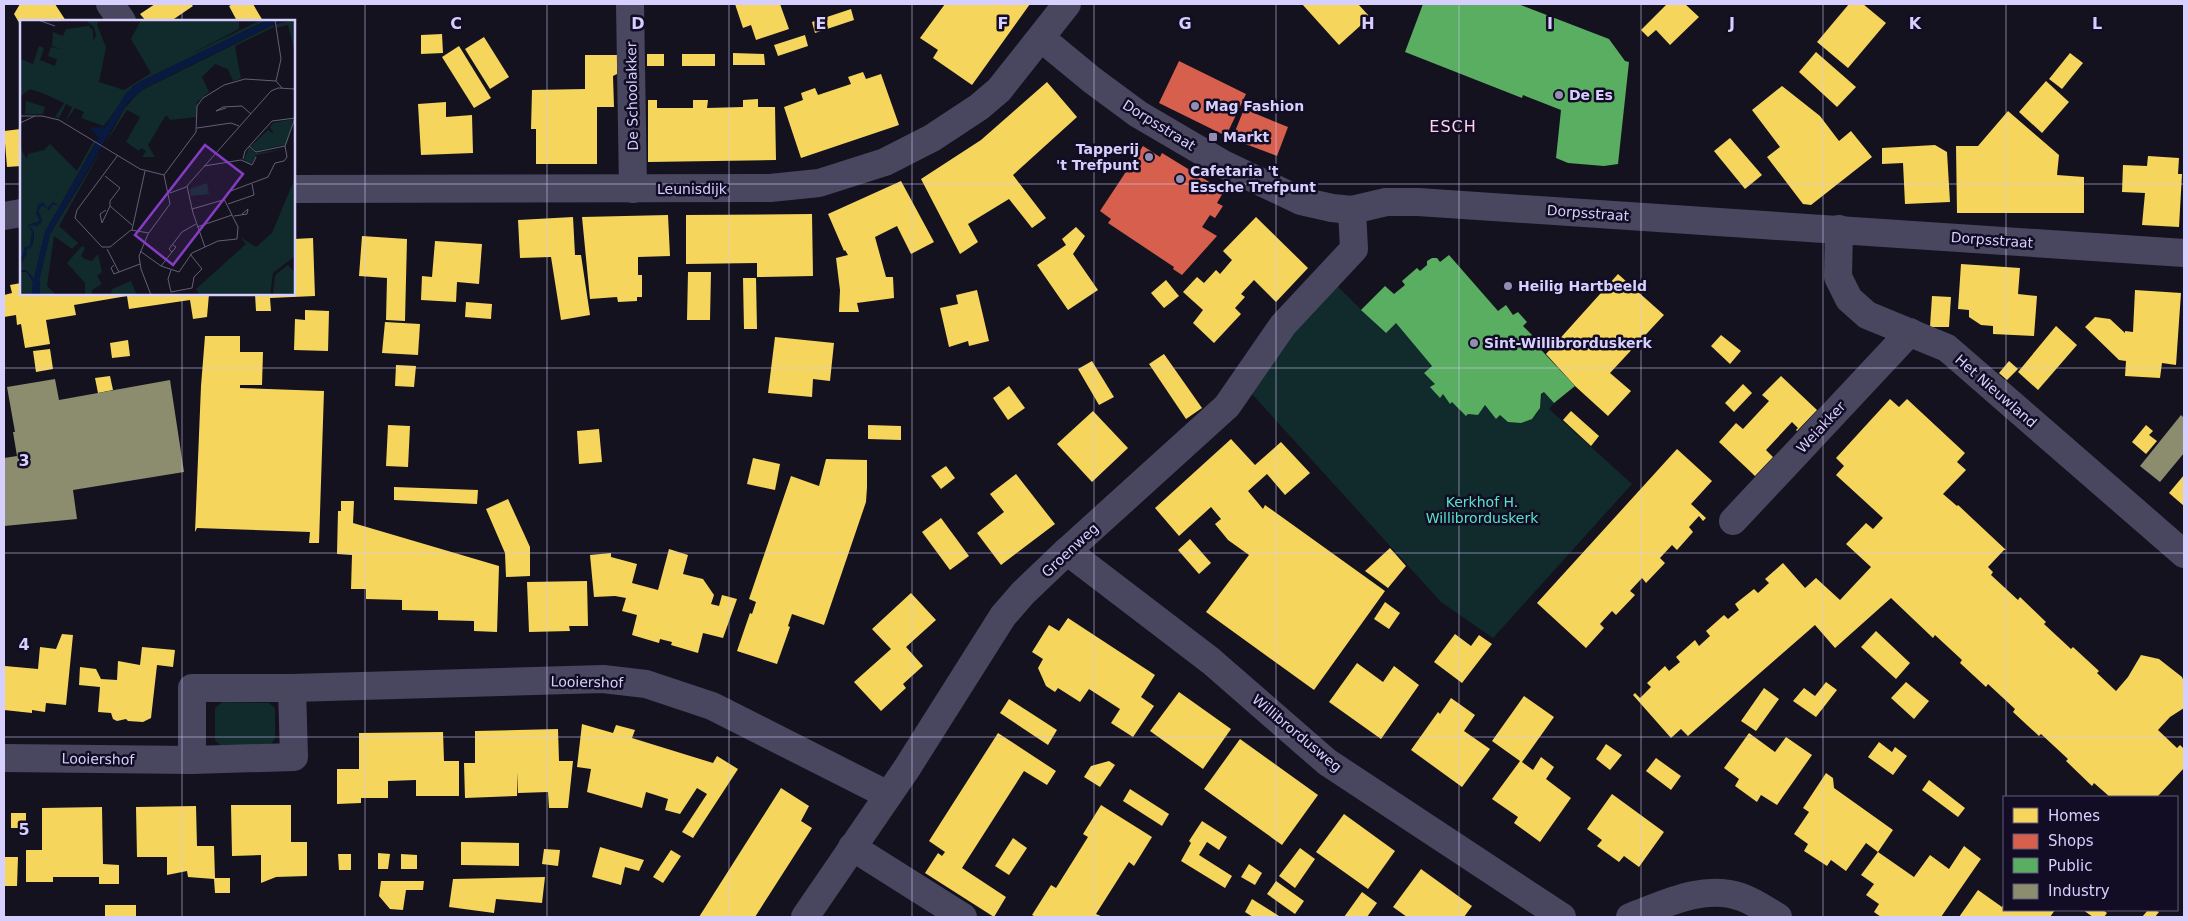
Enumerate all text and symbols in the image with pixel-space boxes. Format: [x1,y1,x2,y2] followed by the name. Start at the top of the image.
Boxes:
[450,14,462,33] text: C
[631,14,645,33] text: D
[816,14,826,33] text: E
[998,14,1008,33] text: F
[1178,14,1192,33] text: G
[1361,14,1375,33] text: H
[1547,14,1553,33] text: I
[1728,14,1735,33] text: J
[1909,14,1922,33] text: K
[2092,14,2102,33] text: L
[20,20,295,295] inset map
[623,41,641,151] street label: De Schoolakker
[1569,87,1613,103] place label: De Es
[1553,89,1565,101] marker: De Es
[1120,96,1199,154] street label: Dorpsstraat
[1205,98,1304,114] place label: Mag Fashion
[1189,100,1201,112] marker: Mag Fashion
[1429,117,1477,136] district label: ESCH
[1223,129,1270,145] place label: Markt
[1207,131,1219,143] marker: Markt
[1056,141,1139,173] place label: Tapperij 't Trefpunt
[1143,151,1155,163] marker: Tapperij 't Trefpunt
[1190,163,1316,195] place label: Cafetaria 't Essche Trefpunt
[1174,173,1186,185] marker: Cafetaria 't Essche Trefpunt
[657,181,728,197] street label: Leunisdijk
[1546,202,1630,224] street label: Dorpsstraat
[1950,229,2034,251] street label: Dorpsstraat
[1518,278,1647,294] place label: Heilig Hartbeeld
[1502,280,1514,292] marker: Heilig Hartbeeld
[1484,335,1652,351] place label: Sint-Willibrorduskerk
[1468,337,1480,349] marker: Sint-Willibrorduskerk
[1952,351,2040,431] street label: Het Nieuwland
[1793,398,1849,456] street label: Weiakker
[18,451,30,470] text: 3
[1426,494,1539,526] park label: Kerkhof H. Willibrorduskerk
[1038,520,1102,580] street label: Groenweg
[18,635,30,654] text: 4
[551,673,625,691] street label: Looiershof
[1249,691,1345,775] street label: Willibrordusweg
[62,750,136,768] street label: Looiershof
[2003,796,2178,911] legend
[2048,807,2100,825] text: Homes
[18,820,30,839] text: 5
[2048,832,2094,850] text: Shops
[2048,857,2092,875] text: Public
[2048,882,2110,900] text: Industry

